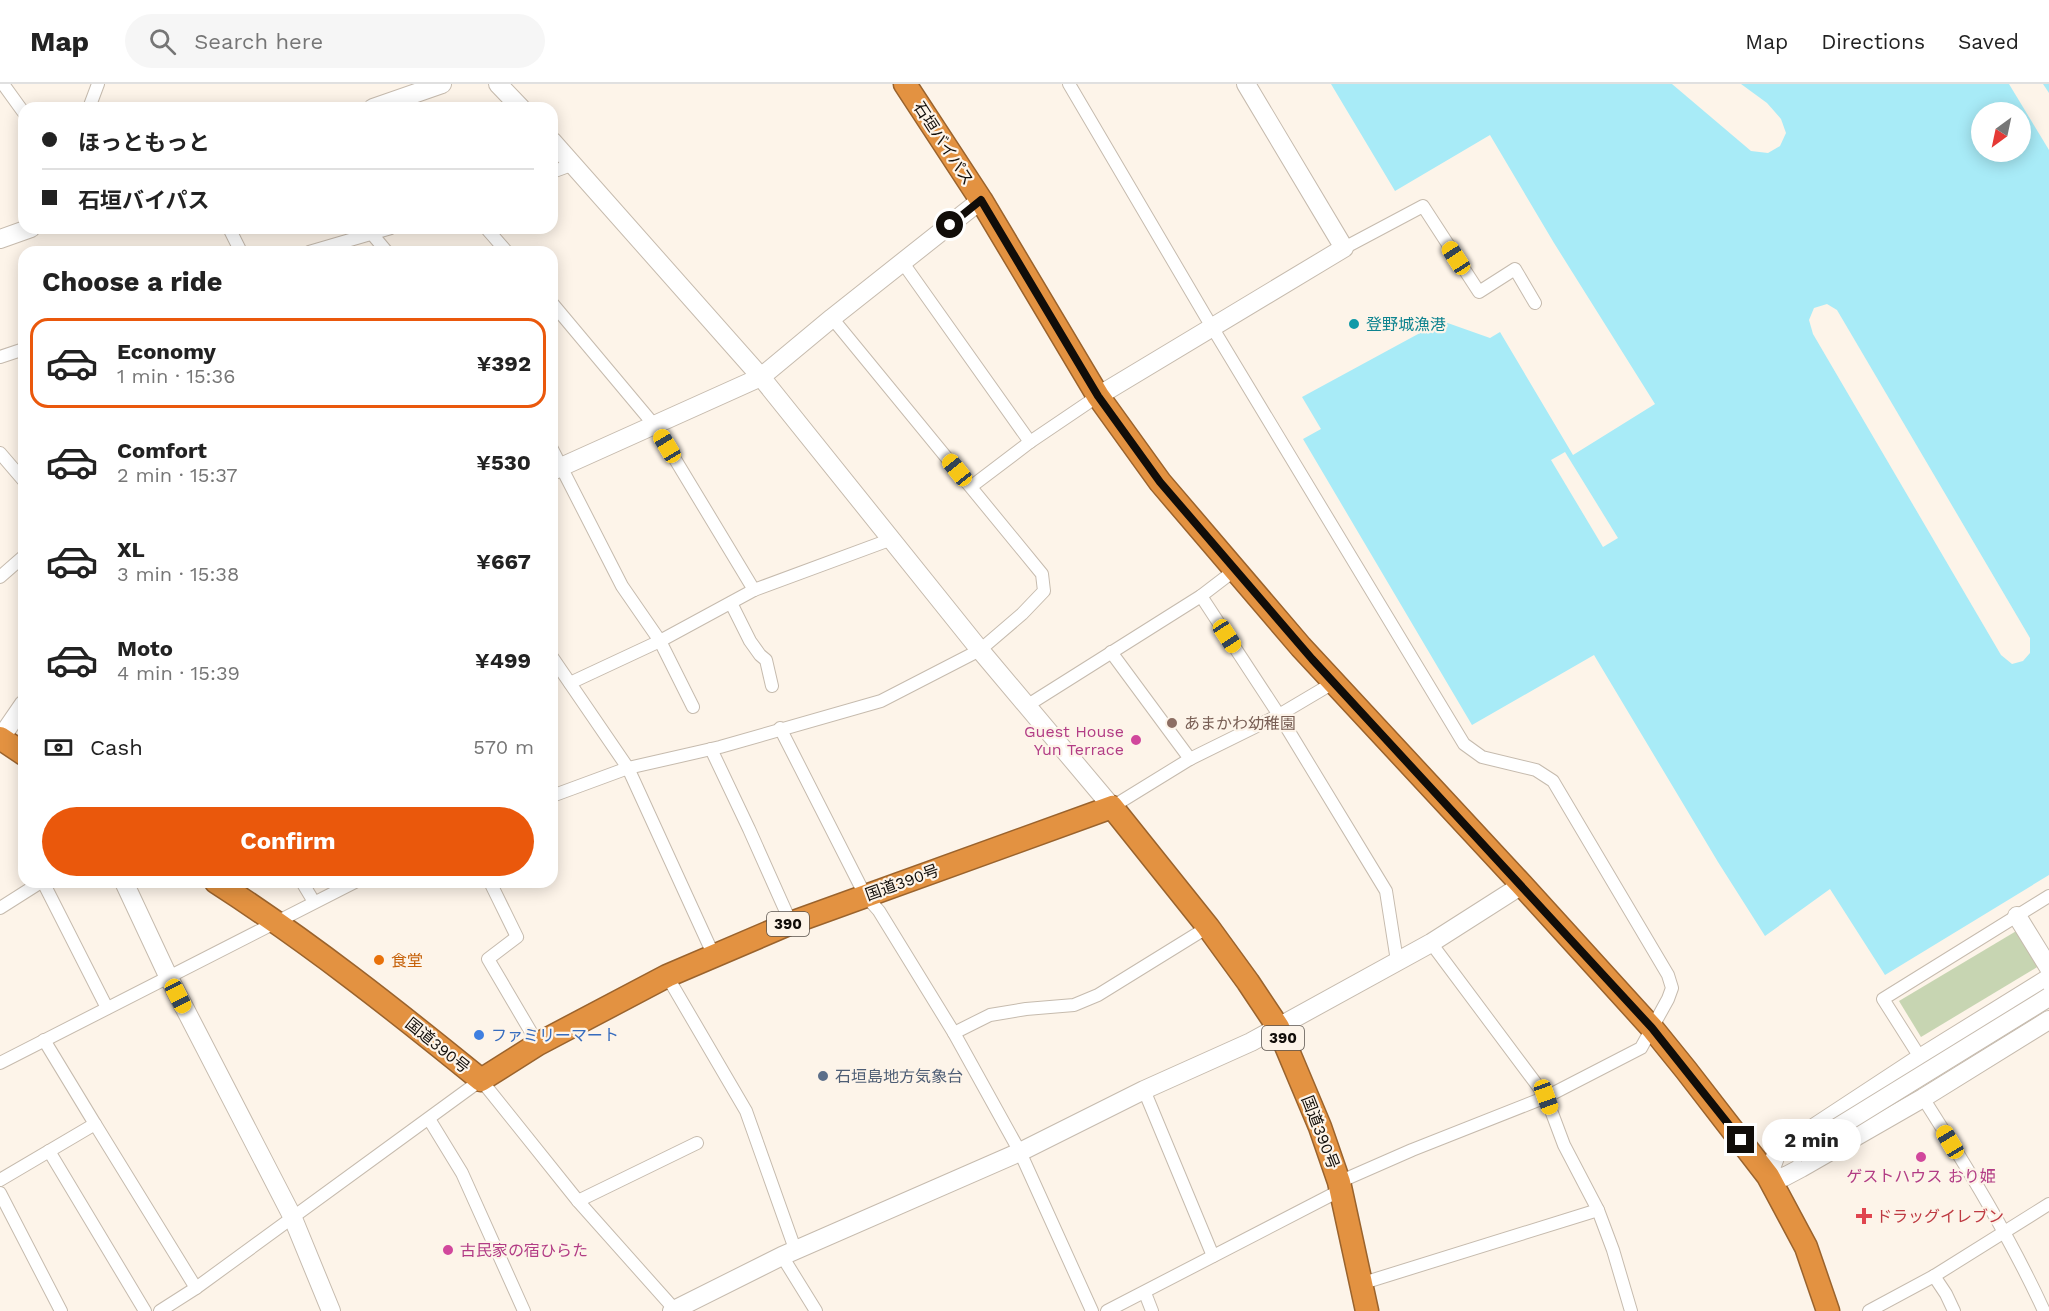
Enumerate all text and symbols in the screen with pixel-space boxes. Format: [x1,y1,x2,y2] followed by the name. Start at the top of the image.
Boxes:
[125,14,545,68] search box
[30,25,89,58] text: Map
[146,25,179,58] icon: search
[194,29,323,54] text: Search here
[1745,29,1788,54] text: Map
[1821,29,1925,54] text: Directions
[1958,29,2019,54] text: Saved
[910,98,978,189] street label: 石垣バイパス
[1971,102,2031,162] north arrow
[1971,102,2031,162] map controls
[78,130,210,155] text: ほっともっと
[78,188,210,213] text: 石垣バイパス
[936,211,963,238] route start
[1439,238,1473,278] car
[42,266,222,298] text: Choose a ride
[1366,315,1446,334] place label: 登野城漁港
[1347,317,1361,331] marker: 登野城漁港
[45,336,99,390] icon: car
[117,339,216,364] text: Economy
[477,351,531,376] text: ¥392
[117,364,235,388] text: 1 min · 15:36
[650,426,684,466] car
[45,435,99,489] icon: car
[117,438,207,463] text: Comfort
[476,450,531,475] text: ¥530
[939,450,975,490] car
[117,463,237,487] text: 2 min · 15:37
[45,534,99,588] icon: car
[117,537,145,562] text: XL
[476,549,531,574] text: ¥667
[117,562,239,586] text: 3 min · 15:38
[1210,616,1244,656] car
[45,633,99,687] icon: car
[117,636,173,661] text: Moto
[475,648,531,673] text: ¥499
[117,661,240,685] text: 4 min · 15:39
[1184,714,1296,733] place label: あまかわ幼稚園
[1165,716,1179,730] marker: あまかわ幼稚園
[1024,722,1124,759] place label: Guest House Yun Terrace
[42,731,75,764] icon: cash
[1129,733,1143,747] marker: Guest House Yun Terrace
[90,735,143,760] text: Cash
[473,735,534,759] text: 570 m
[42,807,534,876] button: Confirm
[863,860,942,905] street label: 国道390号
[767,912,809,936] road number: 390
[391,951,423,970] place label: 食堂
[372,953,386,967] marker: 食堂
[162,976,194,1016] car
[402,1014,474,1077] street label: 国道390号
[491,1026,619,1045] place label: ファミリーマート
[1262,1026,1304,1050] road number: 390
[472,1028,486,1042] marker: ファミリーマート
[835,1067,963,1086] place label: 石垣島地方気象台
[816,1069,830,1083] marker: 石垣島地方気象台
[1531,1077,1561,1117] car
[1298,1093,1343,1172] street label: 国道390号
[1762,1119,1861,1161] callout: 2 min
[1933,1122,1967,1162] car
[1727,1126,1754,1153] route end
[1784,1128,1839,1152] text: 2 min
[1914,1150,1928,1164] marker: ゲストハウス おり姫
[1846,1167,1996,1186] place label: ゲストハウス おり姫
[1876,1207,2004,1226] place label: ドラッグイレブン
[1857,1209,1871,1223] marker: ドラッグイレブン
[460,1241,588,1260] place label: 古民家の宿ひらた
[441,1243,455,1257] marker: 古民家の宿ひらた

